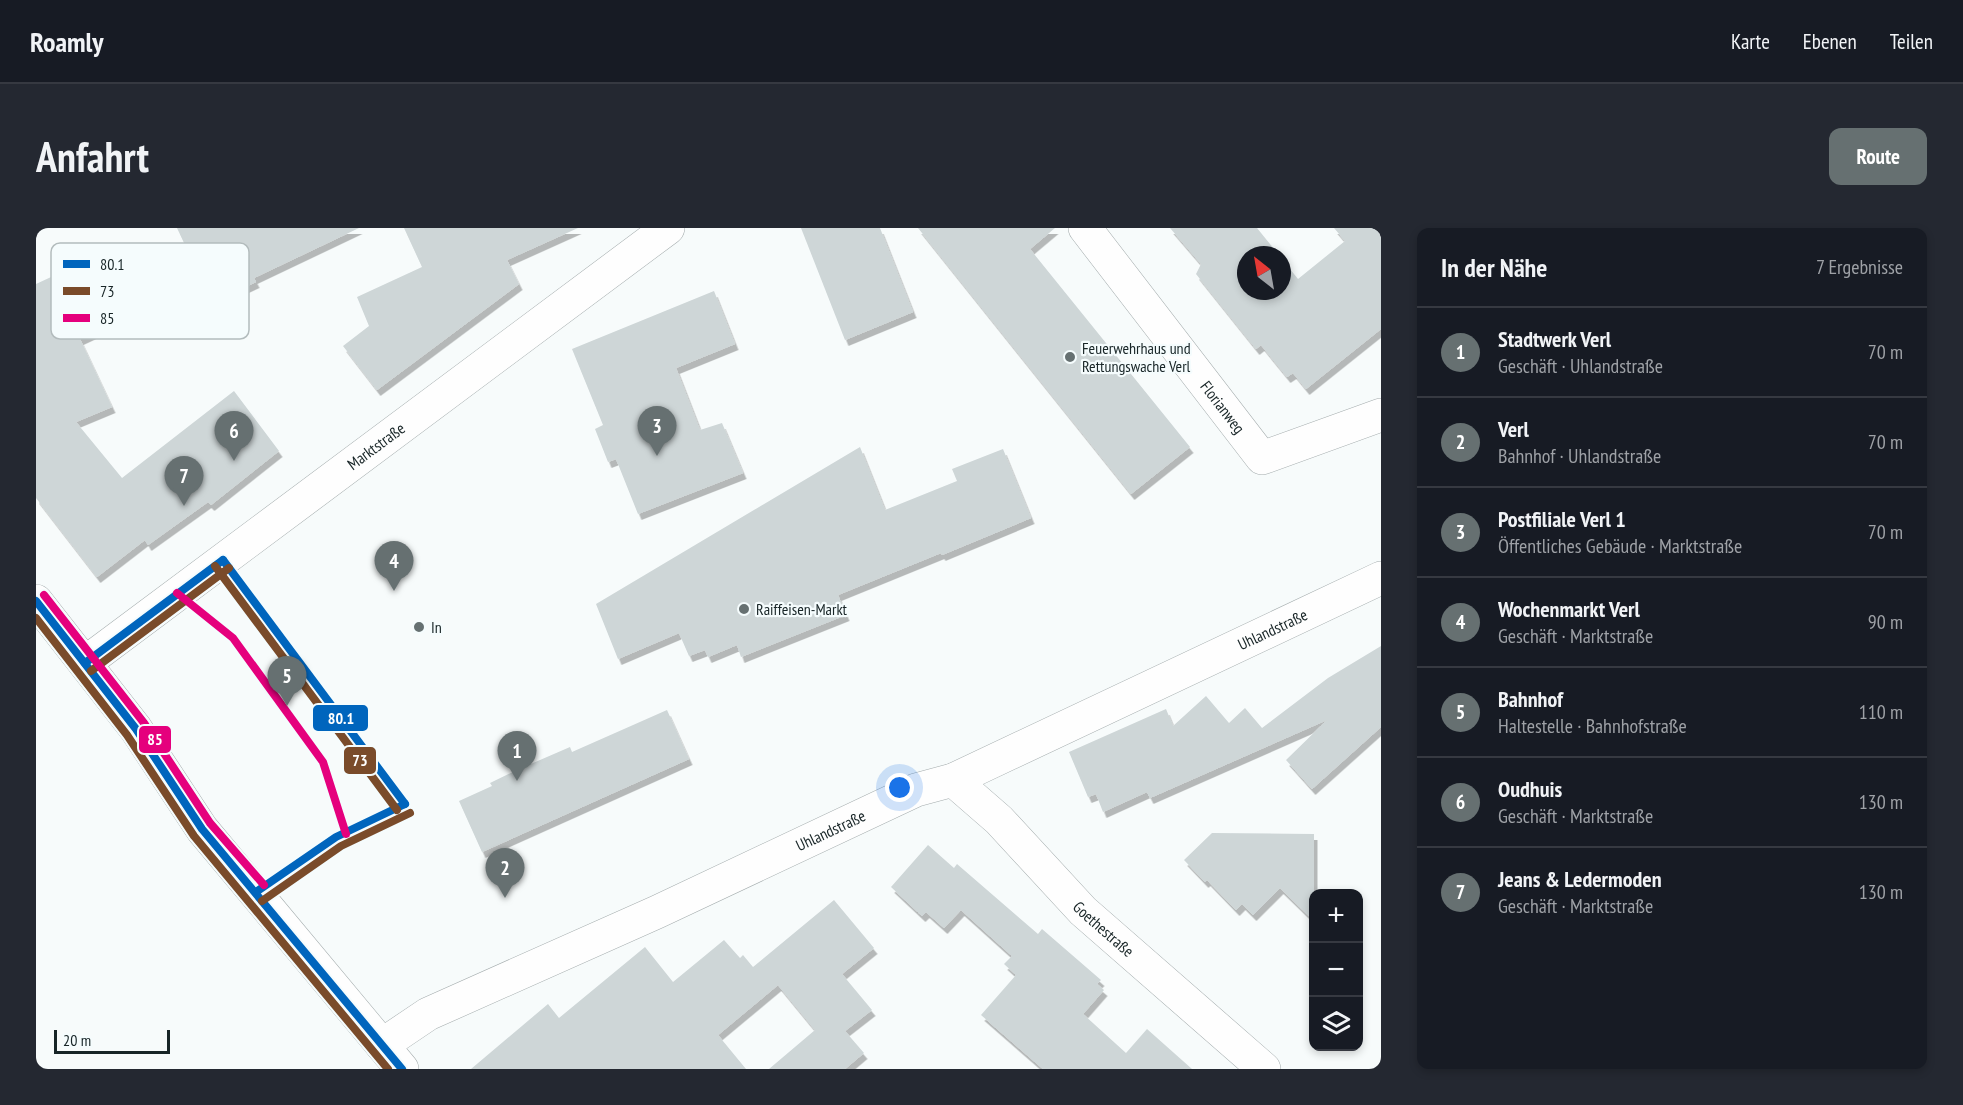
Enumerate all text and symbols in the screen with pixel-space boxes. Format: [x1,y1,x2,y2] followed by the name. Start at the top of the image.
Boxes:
[30,23,104,60] text: Roamly
[1731,28,1770,55] text: Karte
[1803,28,1857,55] text: Ebenen
[1890,28,1933,55] text: Teilen
[1829,128,1927,185] button: Route
[36,129,149,184] text: Anfahrt
[51,243,249,339] legend
[1237,246,1291,300] north arrow
[1441,251,1547,284] text: In der Nähe
[100,254,124,274] text: 80.1
[1816,254,1903,280] text: 7 Ergebnisse
[100,281,114,301] text: 73
[100,308,114,328] text: 85
[1498,325,1611,353] text: Stadtwerk Verl
[1082,338,1191,376] place label: Feuerwehrhaus und Rettungswache Verl
[1456,339,1465,365] text: 1
[1868,339,1903,365] text: 70 m
[1063,350,1077,364] marker: Feuerwehrhaus und Rettungswache Verl
[1498,353,1663,379] text: Geschäft · Uhlandstraße
[1196,377,1249,437] street label: Florianweg
[638,406,676,456] pin: 3
[214,412,254,461] pin: 6
[1498,415,1529,443] text: Verl
[343,418,409,474] street label: Marktstraße
[1456,429,1465,455] text: 2
[1868,429,1903,455] text: 70 m
[1498,443,1661,469] text: Bahnhof · Uhlandstraße
[164,456,204,506] pin: 7
[1498,505,1626,533] text: Postfiliale Verl 1
[1456,519,1465,545] text: 3
[1868,519,1903,545] text: 70 m
[1498,533,1742,559] text: Öffentliches Gebäude · Marktstraße
[374,542,414,591] pin: 4
[1498,595,1640,623] text: Wochenmarkt Verl
[756,599,848,619] place label: Raiffeisen-Markt
[737,602,751,616] marker: Raiffeisen-Markt
[1234,604,1310,654] street label: Uhlandstraße
[1456,609,1465,635] text: 4
[1868,609,1903,635] text: 90 m
[431,617,442,637] place label: In
[412,620,426,634] marker: In
[1498,623,1653,649] text: Geschäft · Marktstraße
[268,656,306,706] pin: 5
[1498,685,1563,713] text: Bahnhof
[1456,699,1465,725] text: 5
[1859,699,1903,725] text: 110 m
[312,704,369,732] line badge: 80.1
[328,708,354,728] text: 80.1
[1498,713,1687,739] text: Haltestelle · Bahnhofstraße
[138,725,172,754] line badge: 85
[147,729,163,749] text: 85
[498,732,536,781] pin: 1
[343,746,377,775] line badge: 73
[352,750,368,770] text: 73
[885,773,914,802] your location
[1498,775,1562,803] text: Oudhuis
[1456,789,1465,815] text: 6
[1859,789,1903,815] text: 130 m
[1498,803,1653,829] text: Geschäft · Marktstraße
[793,805,869,855] street label: Uhlandstraße
[486,848,524,898] pin: 2
[1498,865,1662,893] text: Jeans & Ledermoden
[1456,879,1465,905] text: 7
[1859,879,1903,905] text: 130 m
[1309,889,1363,1051] map controls
[1309,889,1363,943] button: +
[1498,893,1653,919] text: Geschäft · Marktstraße
[1069,897,1138,961] street label: Goethestraße
[1309,943,1363,997] button: −
[1309,997,1363,1051] button: layers
[54,1027,170,1054] scale bar
[63,1030,91,1050] text: 20 m

